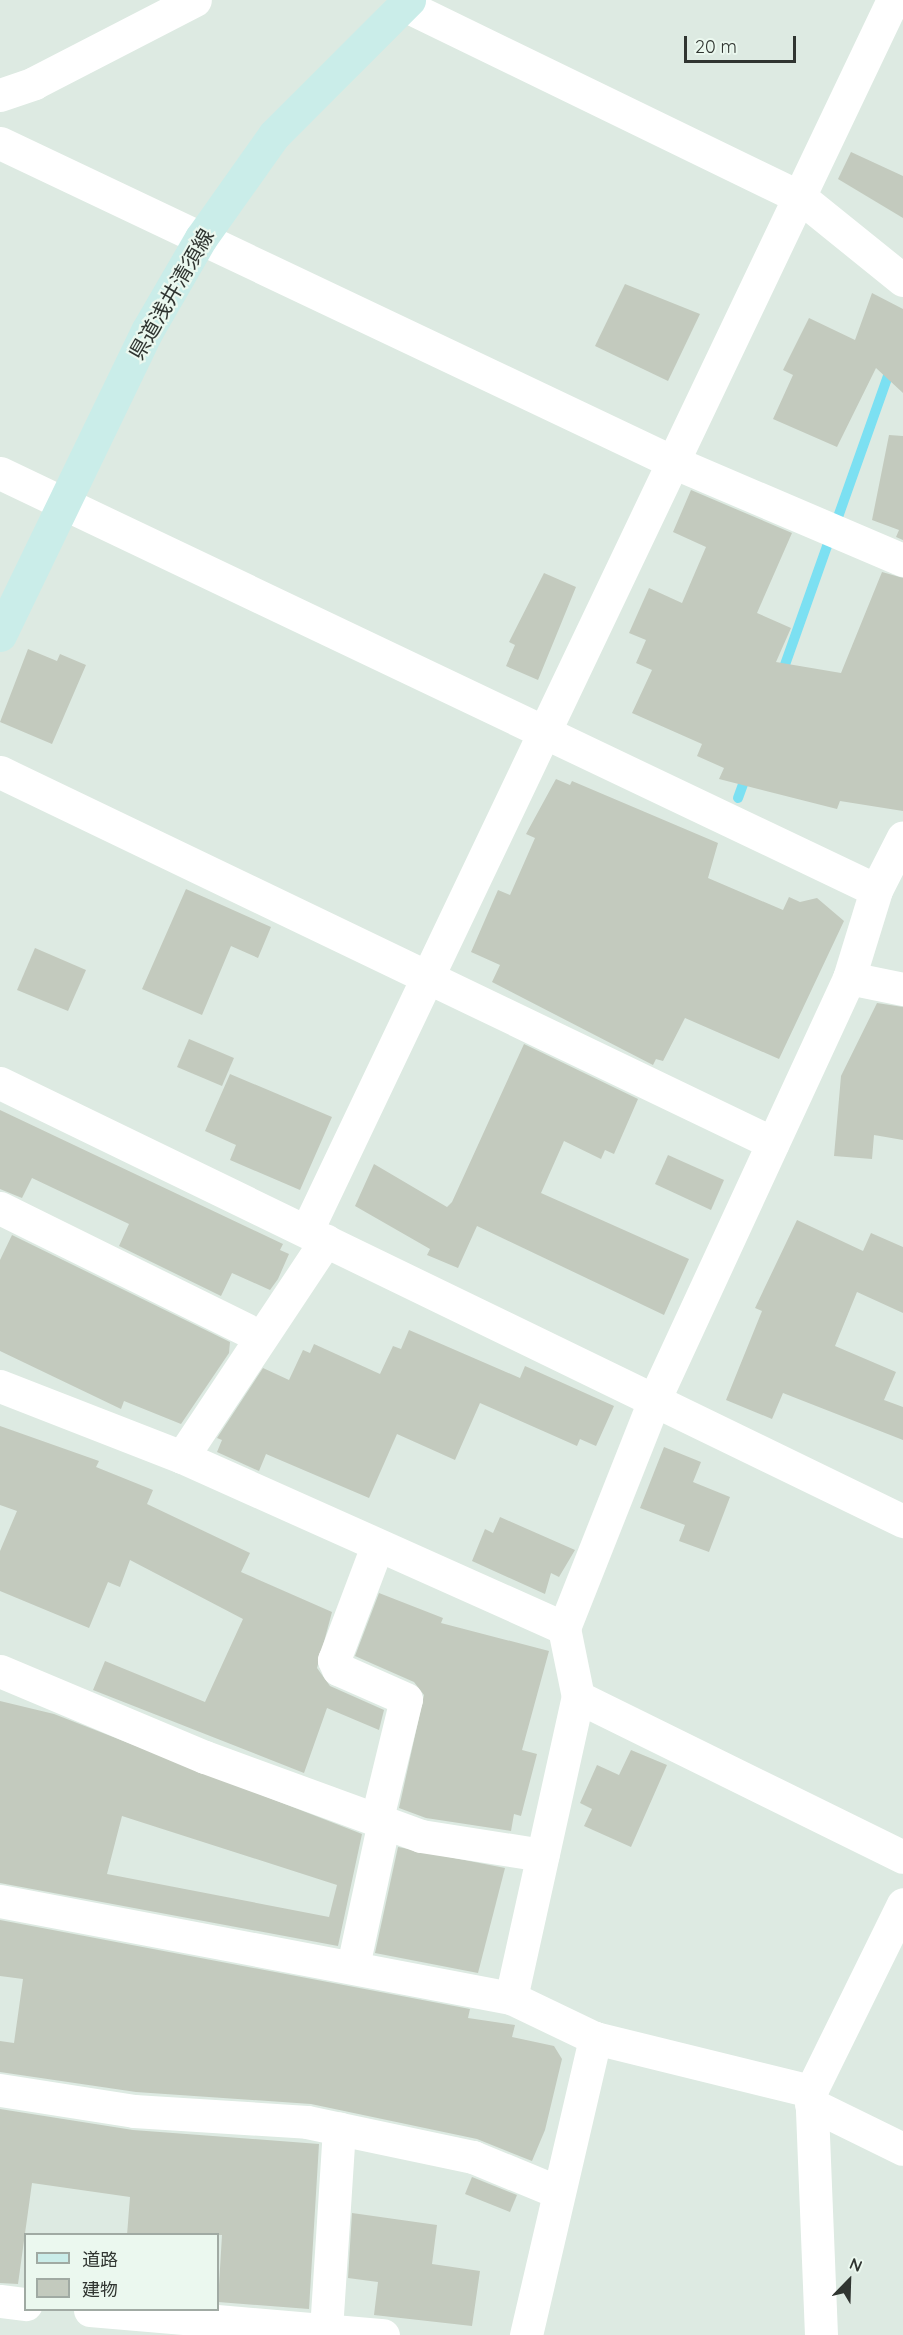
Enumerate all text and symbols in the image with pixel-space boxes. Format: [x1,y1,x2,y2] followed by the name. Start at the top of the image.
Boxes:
[687,24,800,62] scale bar
[695,35,737,58] text: 20 m
[123,224,219,364] street label: 県道浅井清須線
[24,2233,219,2311] legend
[82,2248,118,2271] text: 道路
[819,2251,879,2311] north arrow
[847,2253,865,2276] text: N
[82,2278,118,2301] text: 建物

